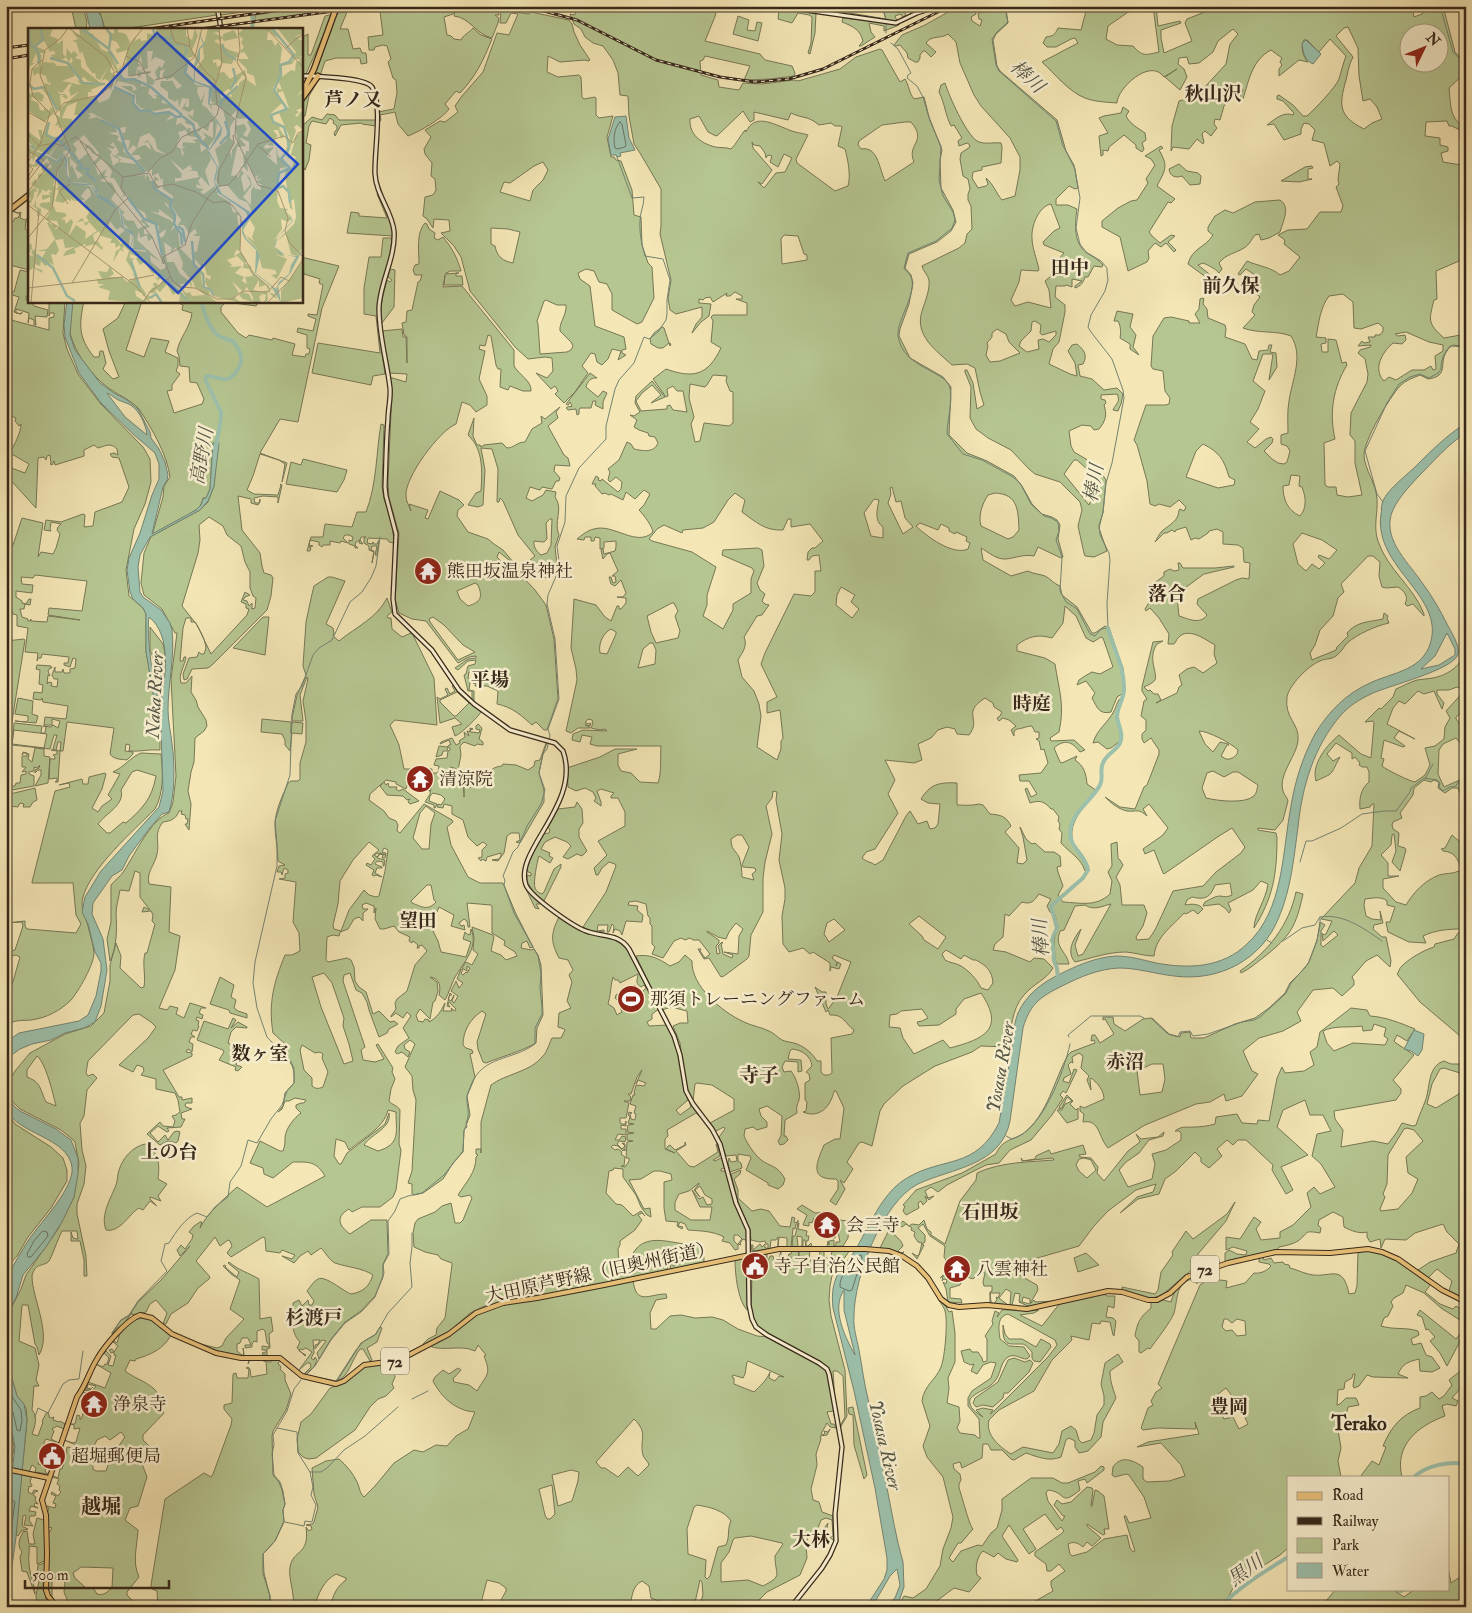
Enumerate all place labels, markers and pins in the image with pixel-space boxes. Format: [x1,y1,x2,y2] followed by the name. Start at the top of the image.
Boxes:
[413,556,443,586] temple icon: 熊田坂温泉神社
[447,560,573,583] place label: 熊田坂温泉神社
[405,764,435,794] temple icon: 清涼院
[439,768,493,791] place label: 清涼院
[616,984,646,1014] sports icon: 那須トレーニングファーム
[650,988,865,1011] place label: 那須トレーニングファーム
[812,1210,842,1240] temple icon: 会三寺
[846,1214,900,1237] place label: 会三寺
[740,1251,770,1281] public building icon: 寺子自治公民館
[942,1254,972,1284] temple icon: 八雲神社
[774,1255,900,1278] place label: 寺子自治公民館
[976,1258,1048,1281] place label: 八雲神社
[79,1389,109,1419] temple icon: 浄泉寺
[113,1393,167,1416] place label: 浄泉寺
[37,1441,67,1471] public building icon: 超堀郵便局
[71,1445,161,1468] place label: 超堀郵便局

